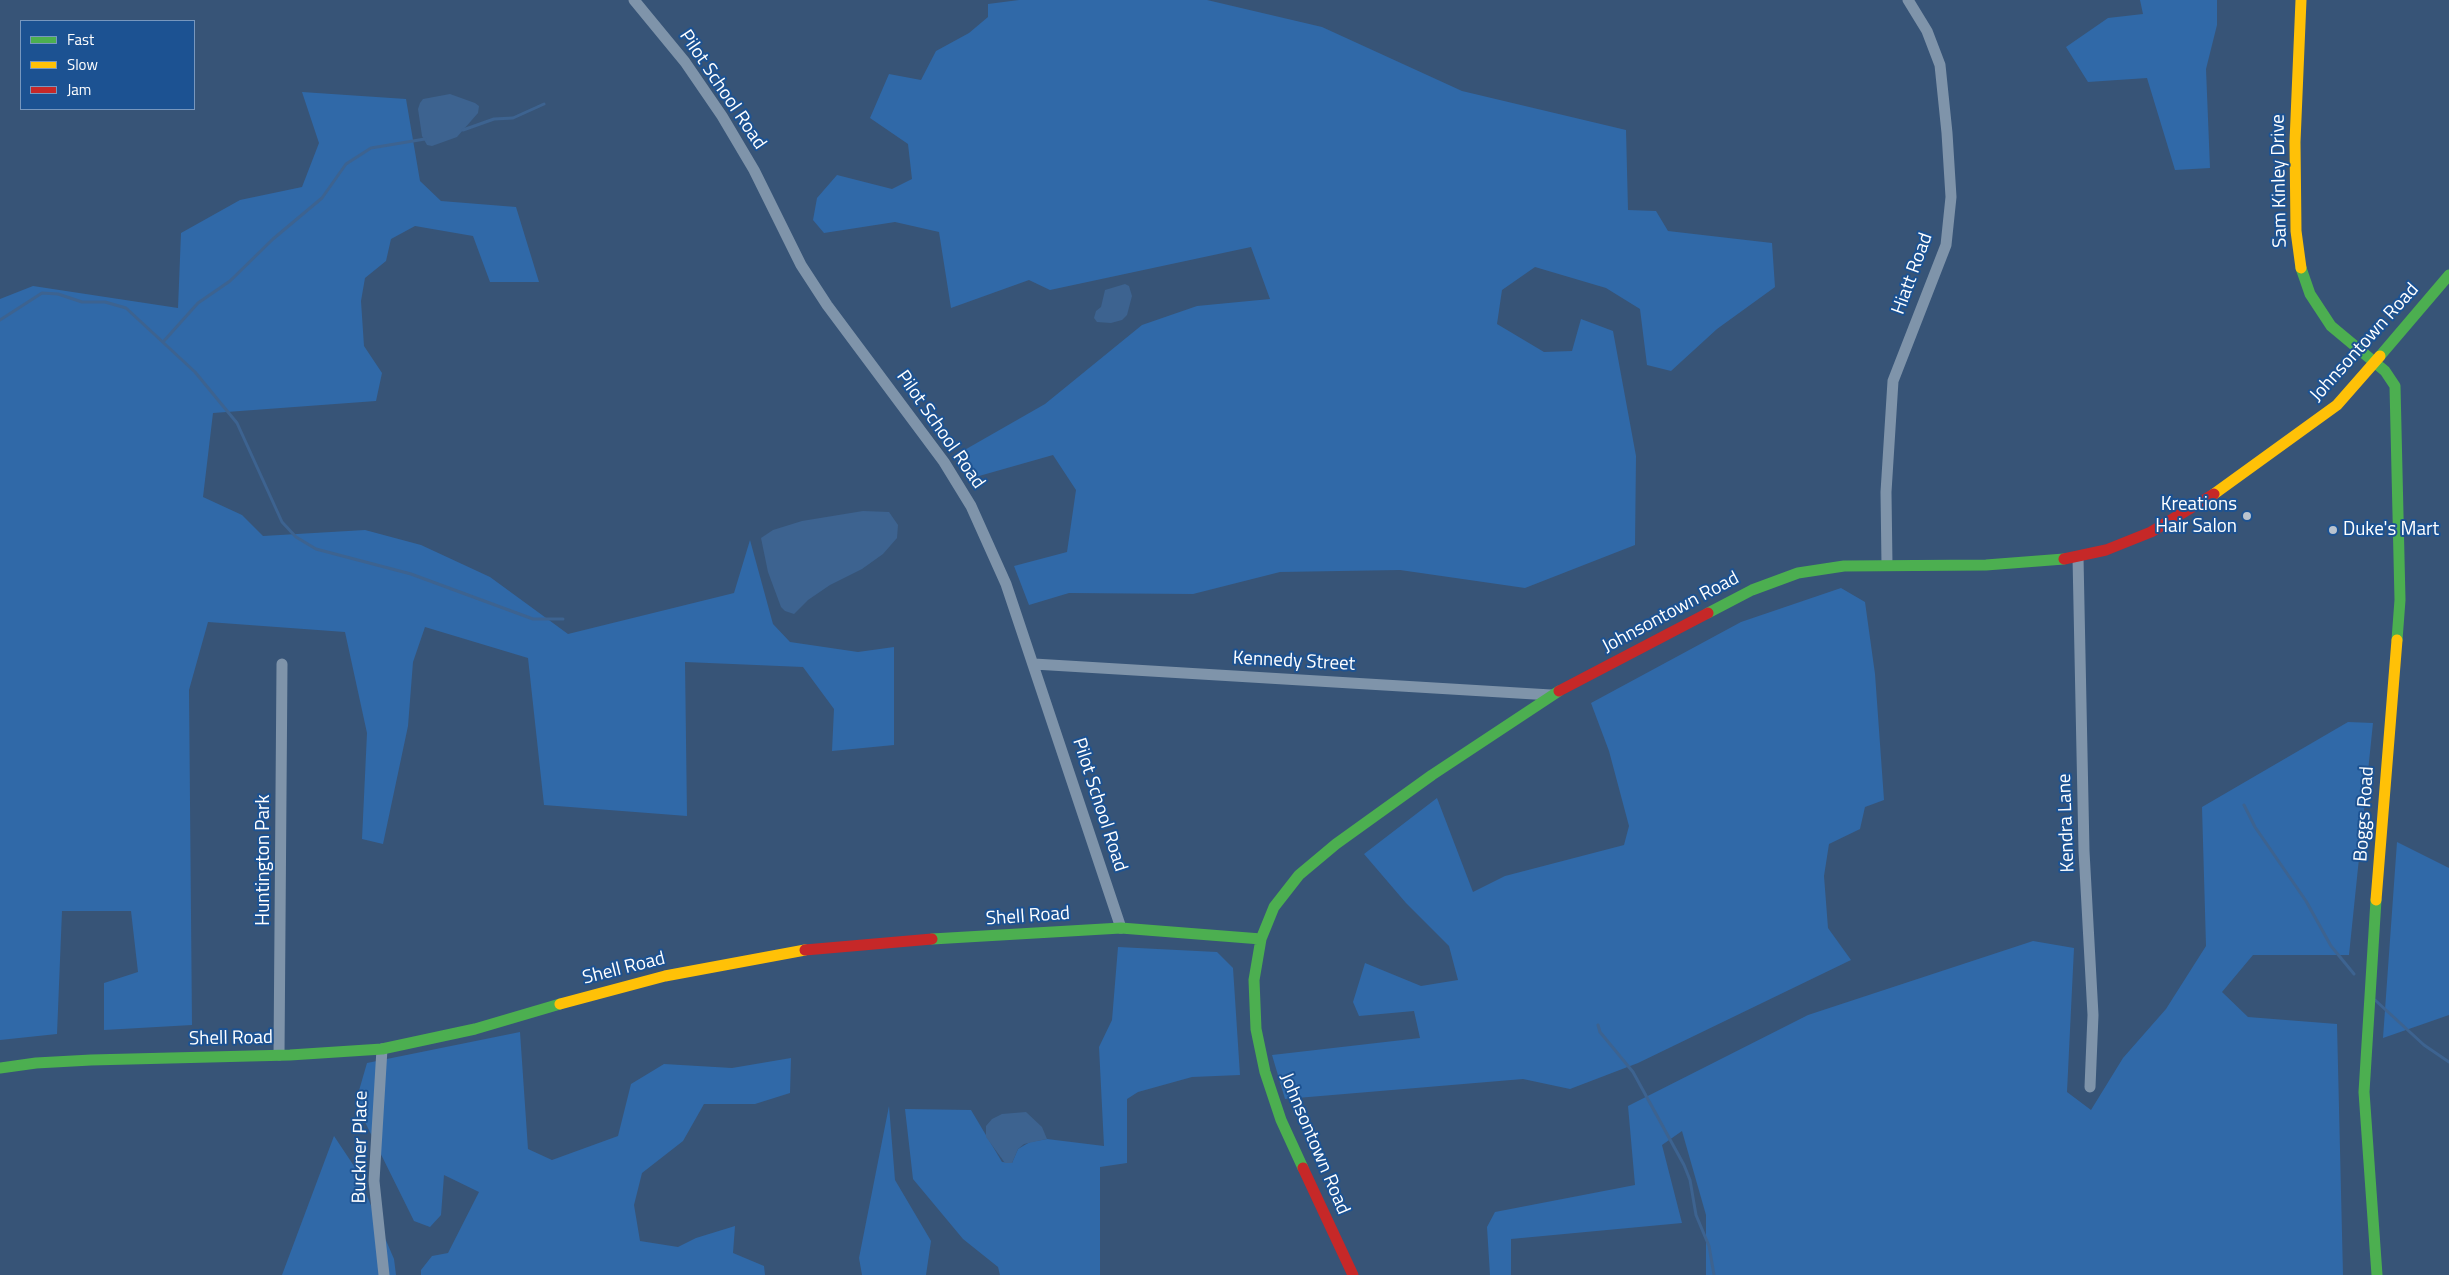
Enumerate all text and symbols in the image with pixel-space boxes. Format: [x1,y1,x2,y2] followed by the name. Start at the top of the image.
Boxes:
[20,20,195,110] legend
[674,26,770,154] street label: Pilot School Road
[67,28,94,51] text: Fast
[67,53,98,76] text: Slow
[67,78,91,101] text: Jam
[2267,114,2293,248] street label: Sam Kinley Drive
[1888,230,1938,318] street label: Hiatt Road
[2306,279,2424,407] street label: Johnsontown Road
[891,366,989,494] street label: Pilot School Road
[2155,494,2237,538] place label: Kreations Hair Salon
[2241,510,2253,522] marker: Kreations Hair Salon
[2343,519,2439,541] place label: Duke's Mart
[2327,524,2339,536] marker: Duke's Mart
[1599,567,1743,659] street label: Johnsontown Road
[1232,647,1356,677] street label: Kennedy Street
[1067,735,1131,875] street label: Pilot School Road
[2350,766,2380,862] street label: Boggs Road
[2054,773,2080,873] street label: Kendra Lane
[253,794,275,926] street label: Huntington Park
[985,903,1071,931] street label: Shell Road
[580,948,668,990] street label: Shell Road
[189,1027,273,1051] street label: Shell Road
[1274,1070,1354,1218] street label: Johnsontown Road
[349,1090,373,1204] street label: Buckner Place

